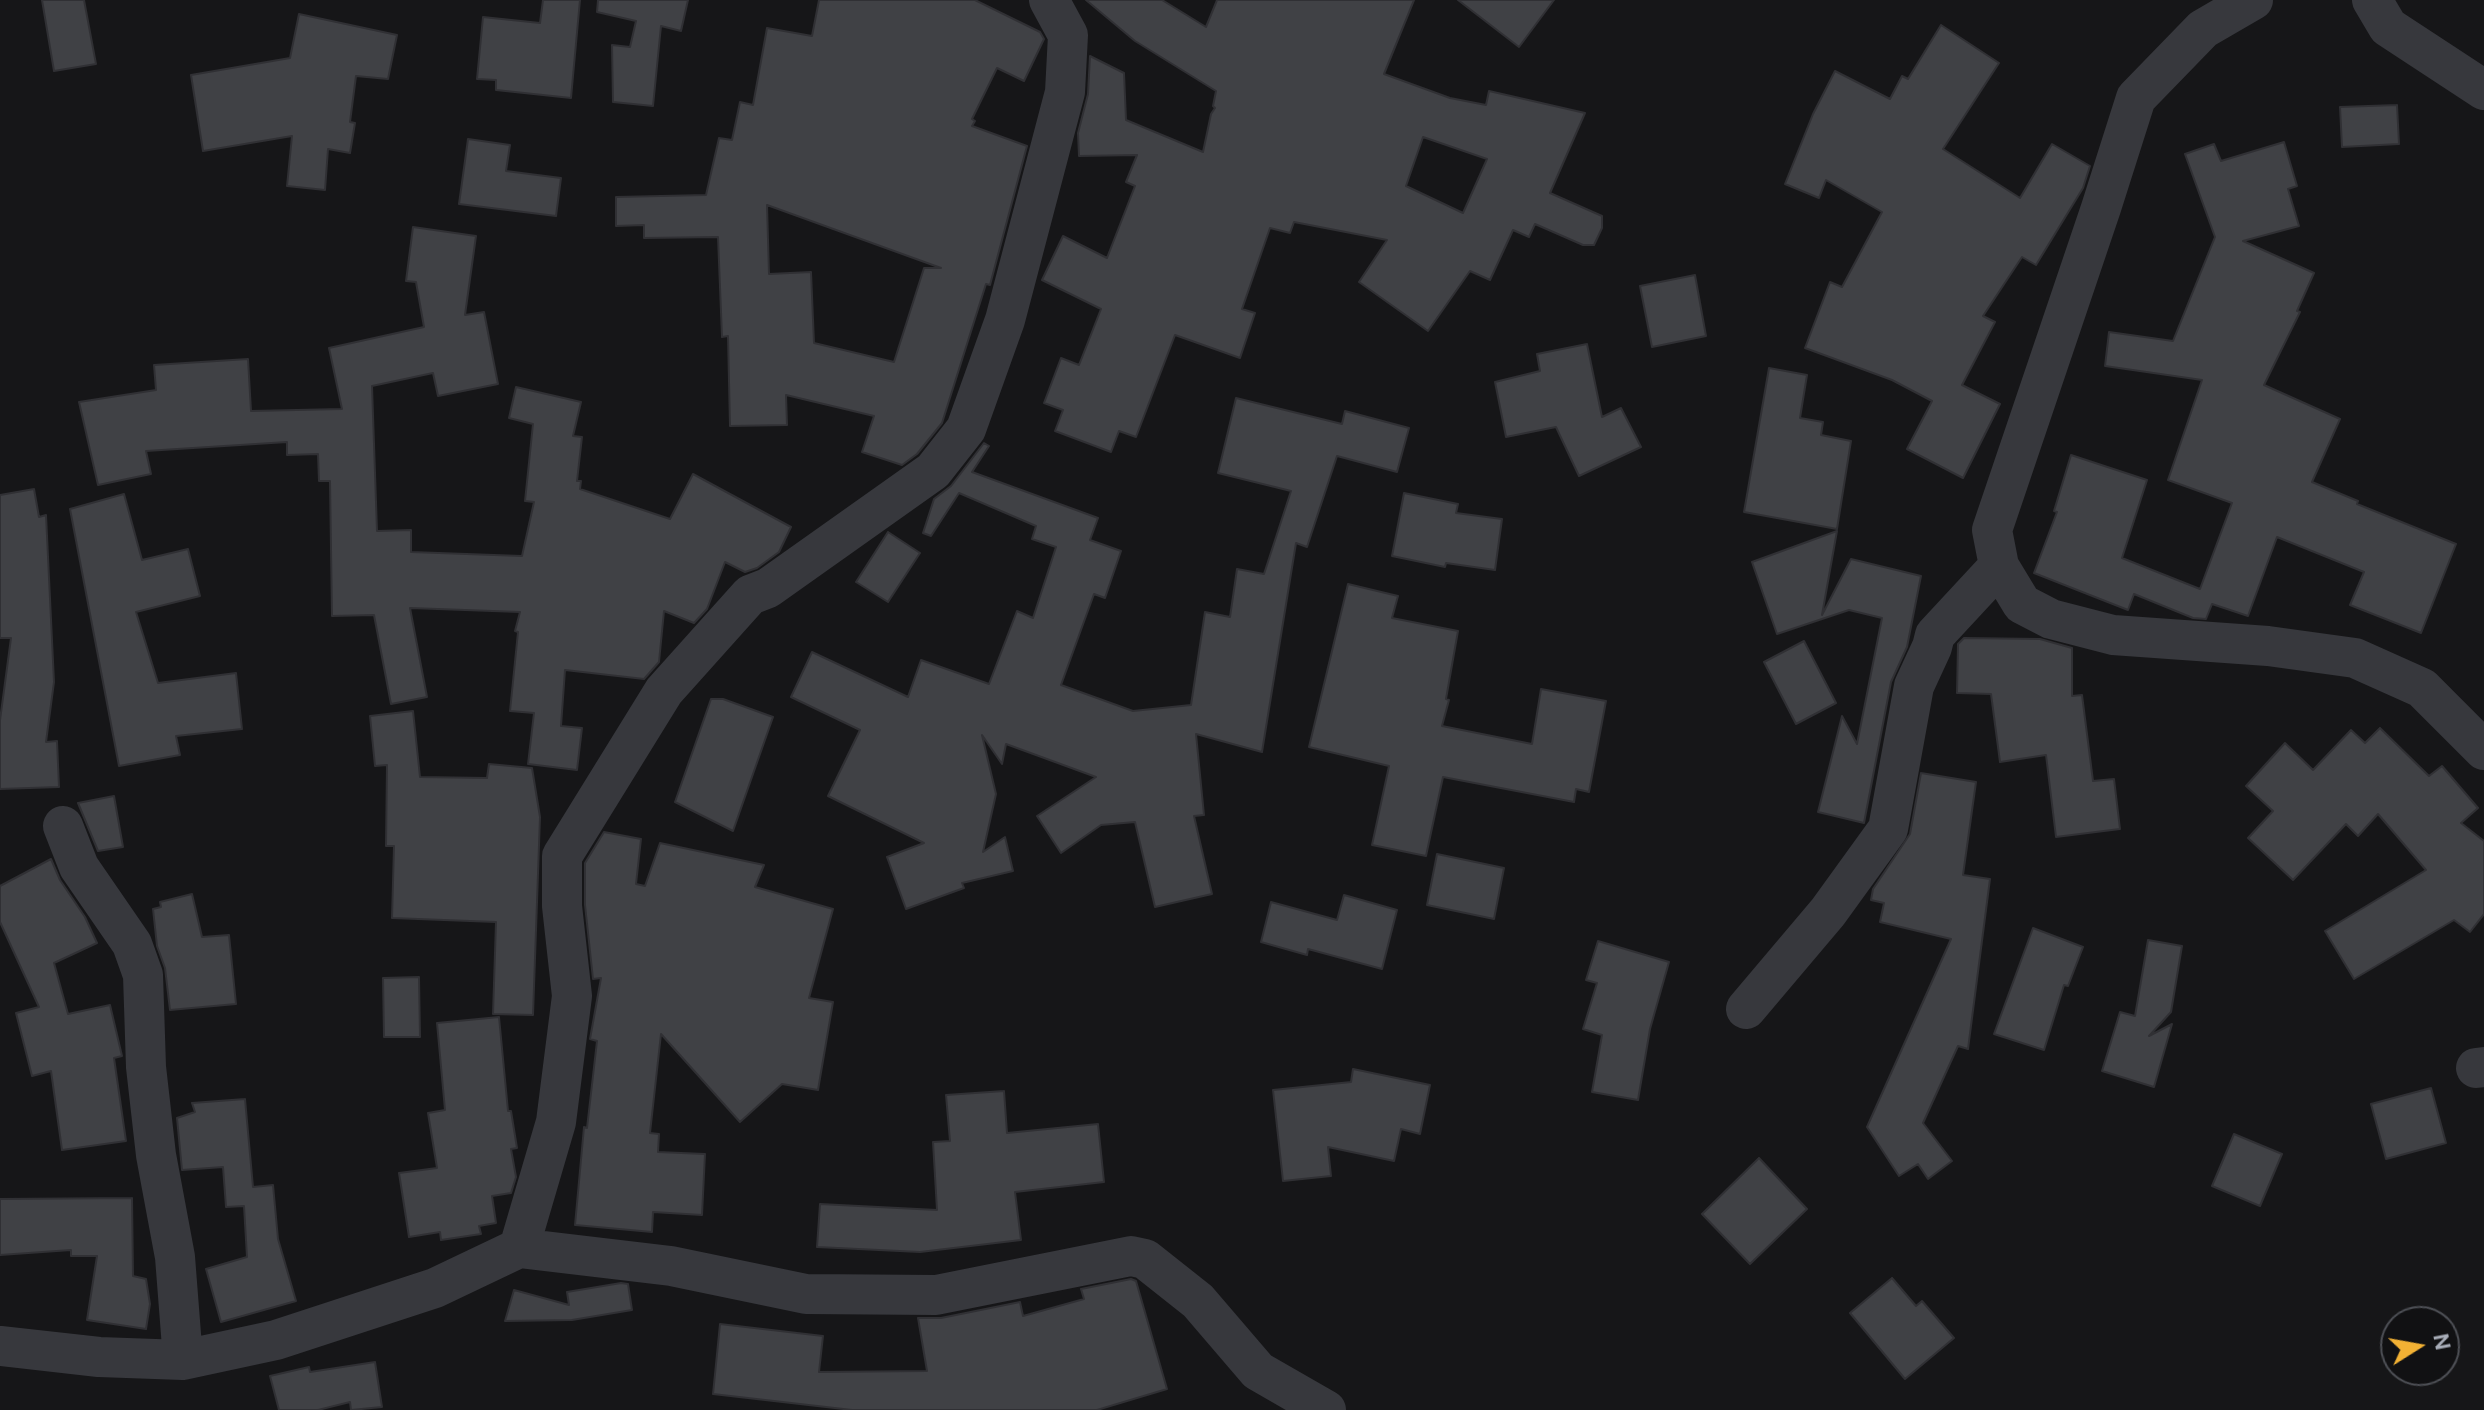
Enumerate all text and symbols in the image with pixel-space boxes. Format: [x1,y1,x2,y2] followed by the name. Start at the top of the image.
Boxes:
[2380,1306,2460,1386] north arrow
[2426,1331,2458,1352] text: N

